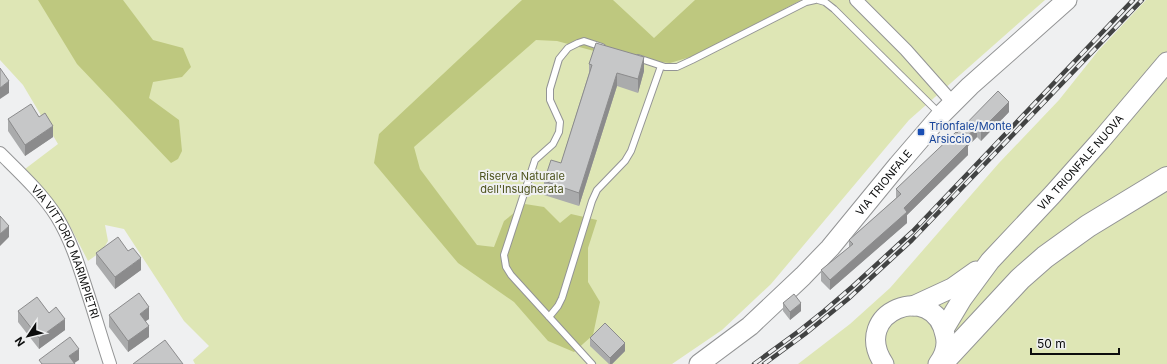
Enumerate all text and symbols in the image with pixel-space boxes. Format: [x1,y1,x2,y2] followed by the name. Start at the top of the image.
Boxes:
[1034,111,1127,213] street label: VIA TRIONFALE NUOVA
[929,119,1012,146] place label: Trionfale/Monte Arsiccio
[916,127,926,137] marker: Trionfale/Monte Arsiccio
[853,147,915,218] street label: VIA TRIONFALE
[479,169,565,196] park label: Riserva Naturale dell'Insugherata
[28,182,102,320] street label: VIA VITTORIO MARIMPIETRI
[8,316,48,356] north arrow
[1031,330,1119,356] scale bar
[12,334,28,349] text: N
[1037,336,1066,351] text: 50 m

